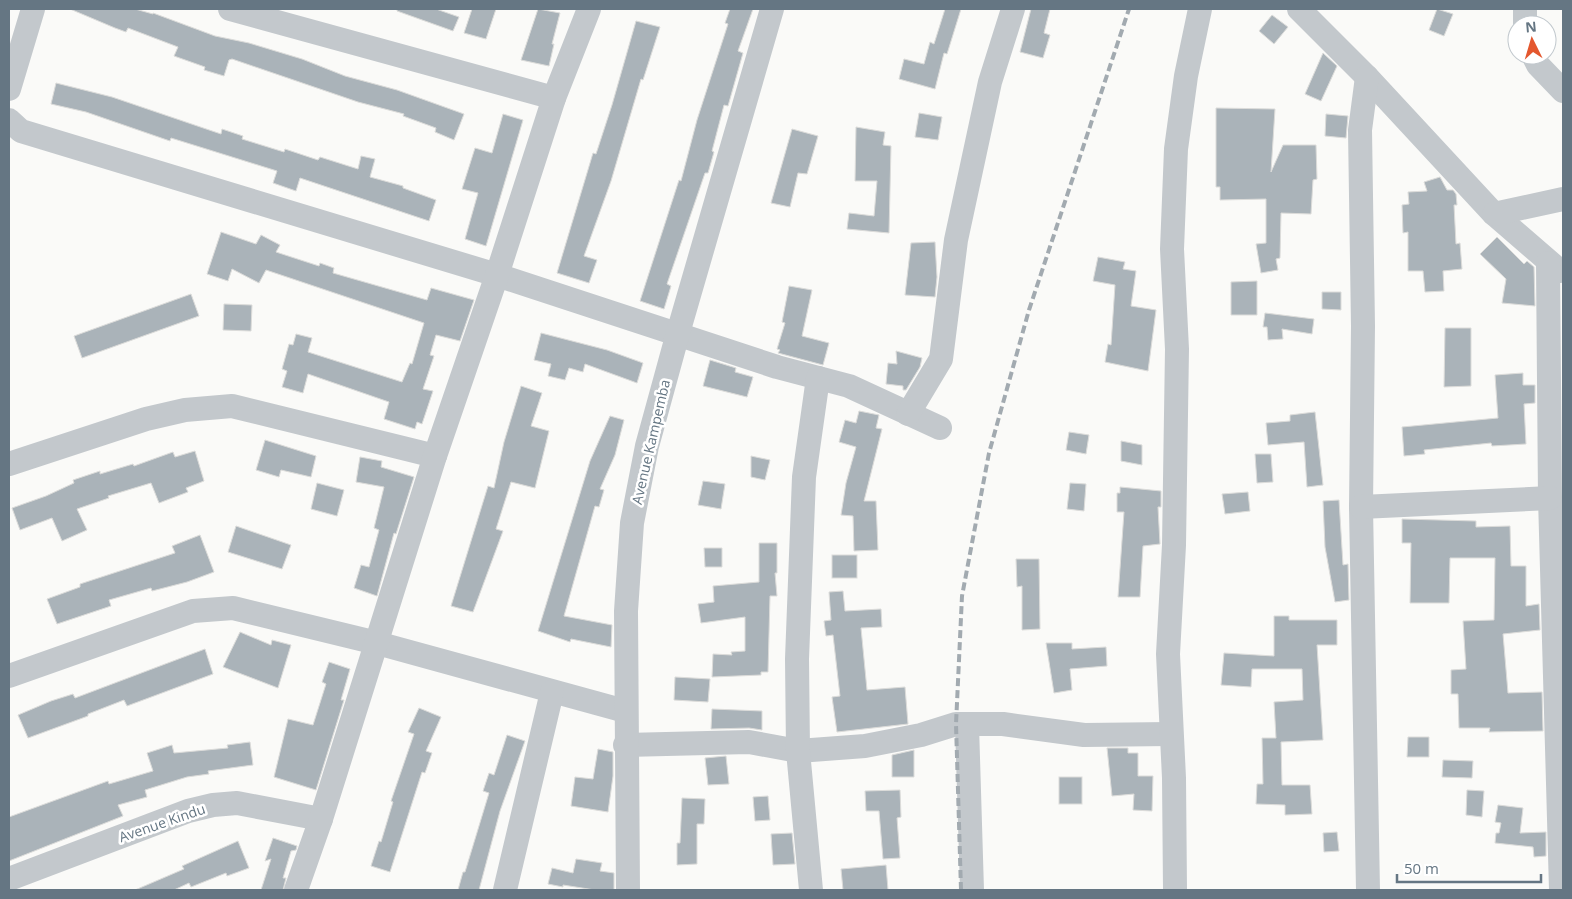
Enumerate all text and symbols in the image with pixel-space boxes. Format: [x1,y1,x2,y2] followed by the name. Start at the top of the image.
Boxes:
[1507,15,1557,65] north arrow
[1524,17,1537,37] text: N
[627,378,674,506] street label: Avenue Kampemba
[116,799,208,846] street label: Avenue Kindu
[1397,852,1541,884] scale bar
[1404,858,1439,878] text: 50 m

